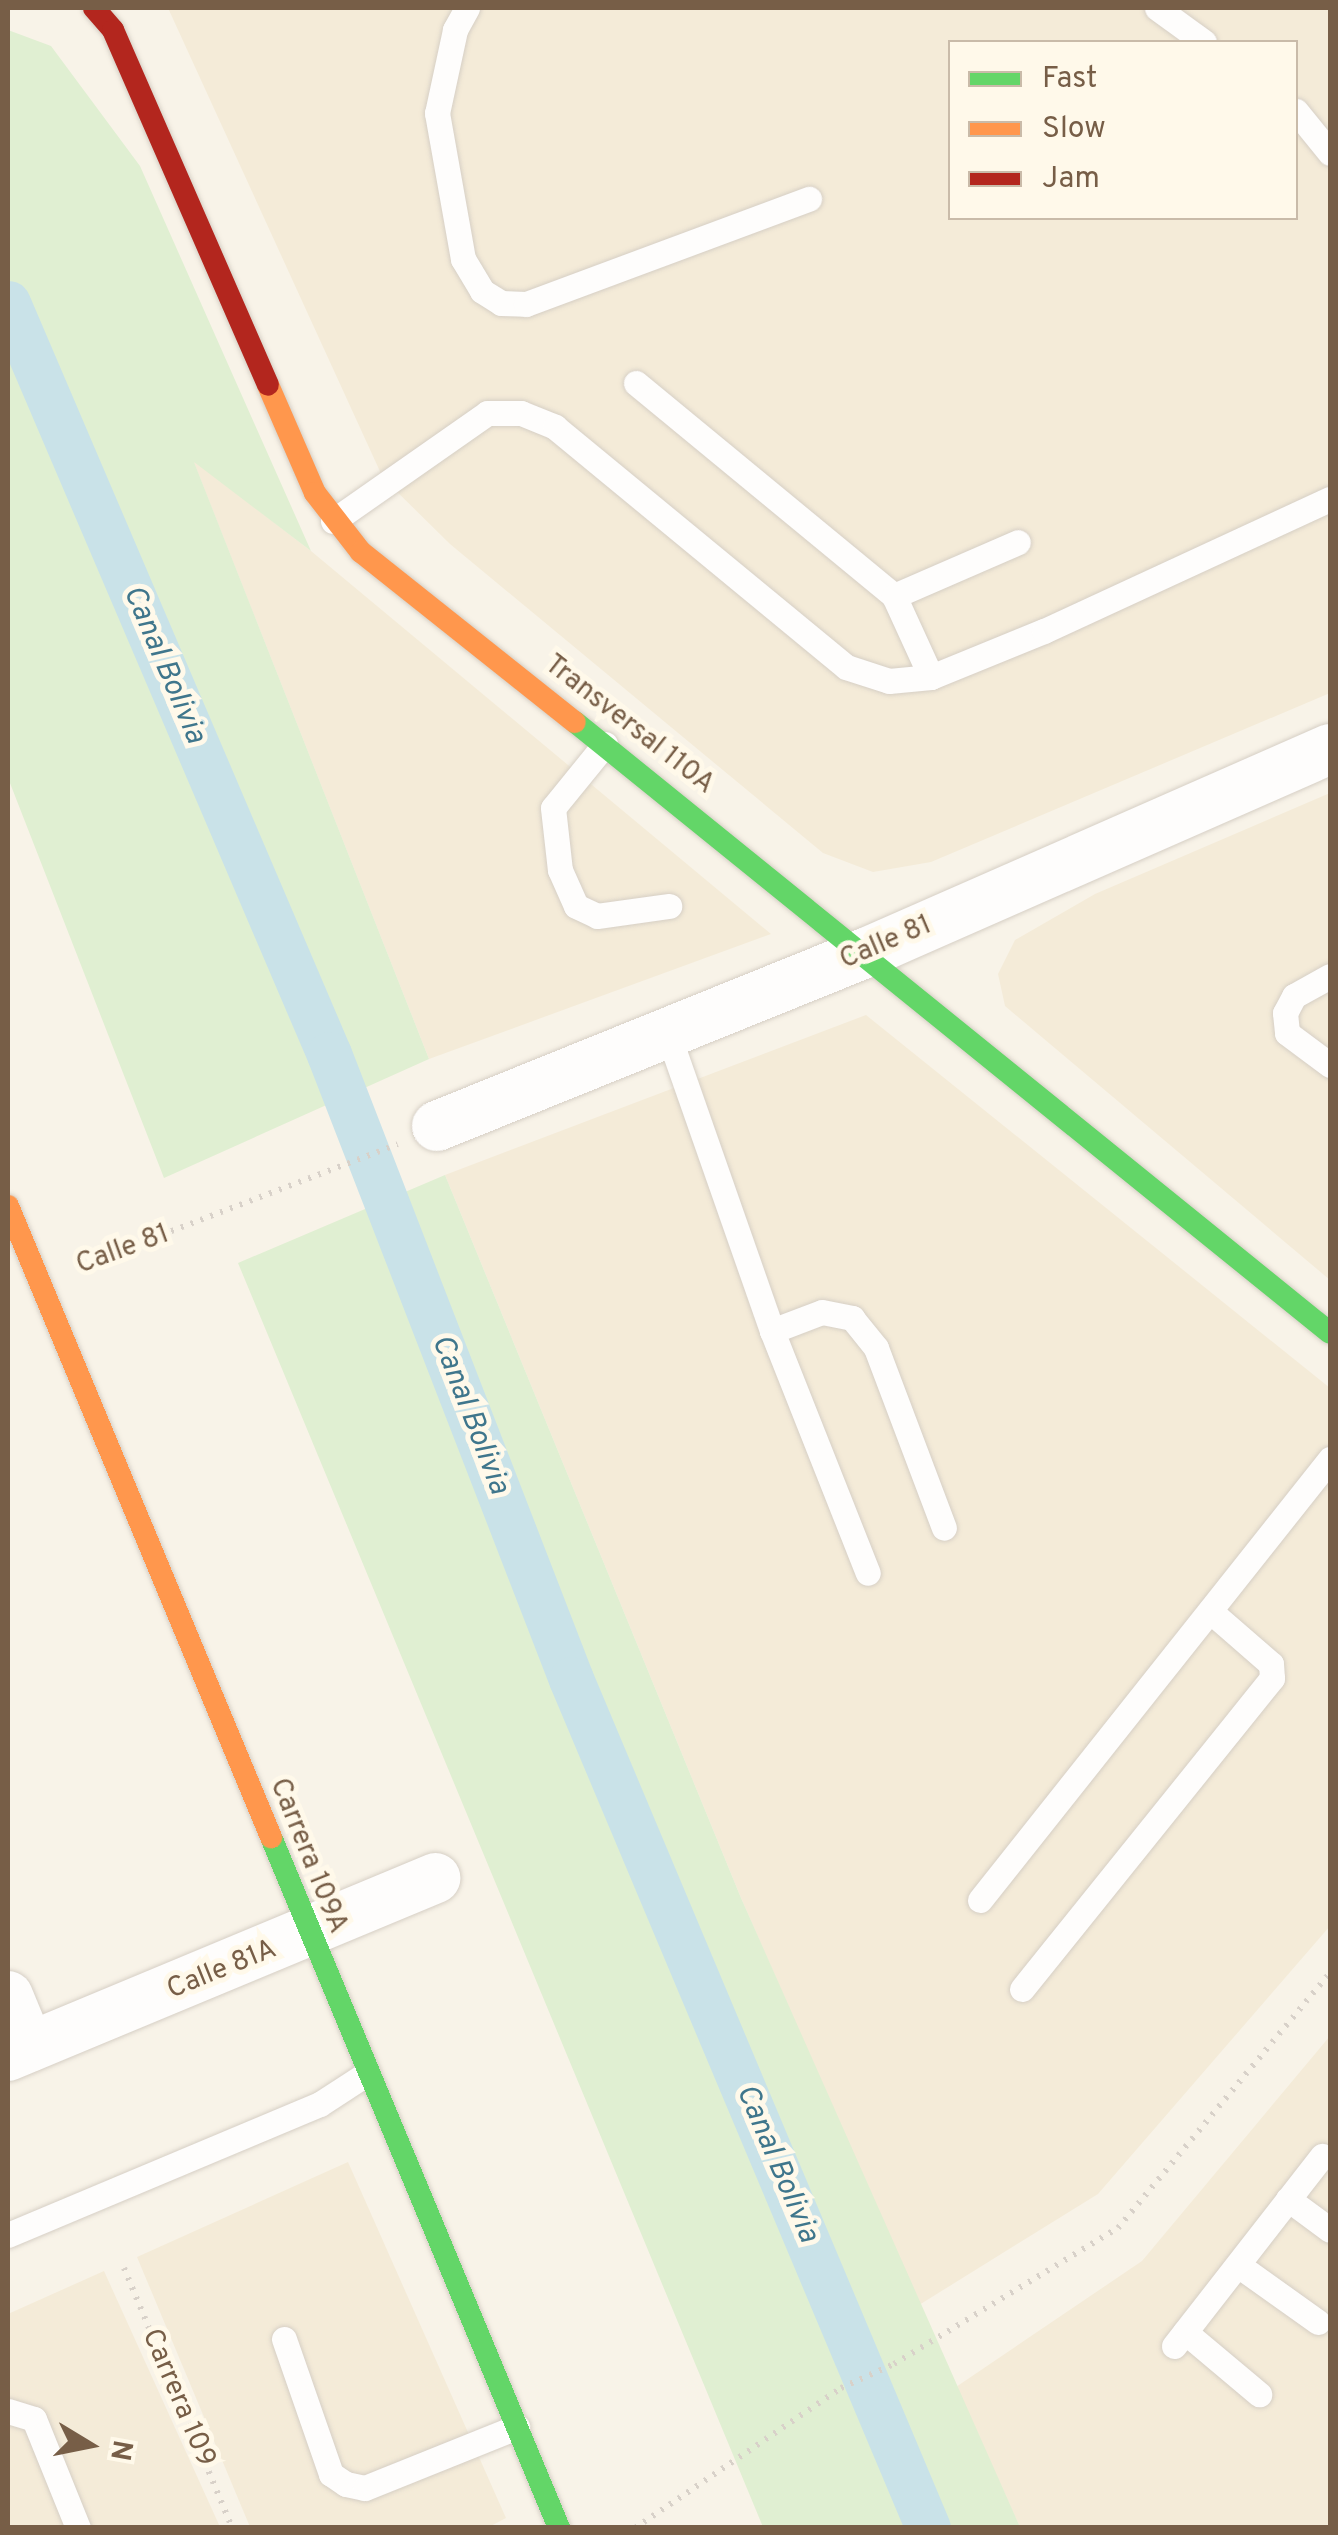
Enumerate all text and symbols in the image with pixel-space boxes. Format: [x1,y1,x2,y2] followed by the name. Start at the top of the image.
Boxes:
[948,40,1298,220] legend
[1042,61,1097,98] text: Fast
[1042,111,1106,148] text: Slow
[1042,161,1100,198] text: Jam
[114,581,212,749] water label: Canal Bolivia
[537,648,721,802] street label: Transversal 110A
[835,909,937,977] street label: Calle 81
[72,1218,174,1282] street label: Calle 81
[422,1330,516,1500] water label: Canal Bolivia
[262,1774,354,1938] street label: Carrera 109A
[162,1933,282,2007] street label: Calle 81A
[727,2080,825,2248] water label: Canal Bolivia
[134,2324,222,2472] street label: Carrera 109
[40,2395,140,2495] north arrow
[100,2437,139,2463] text: N

